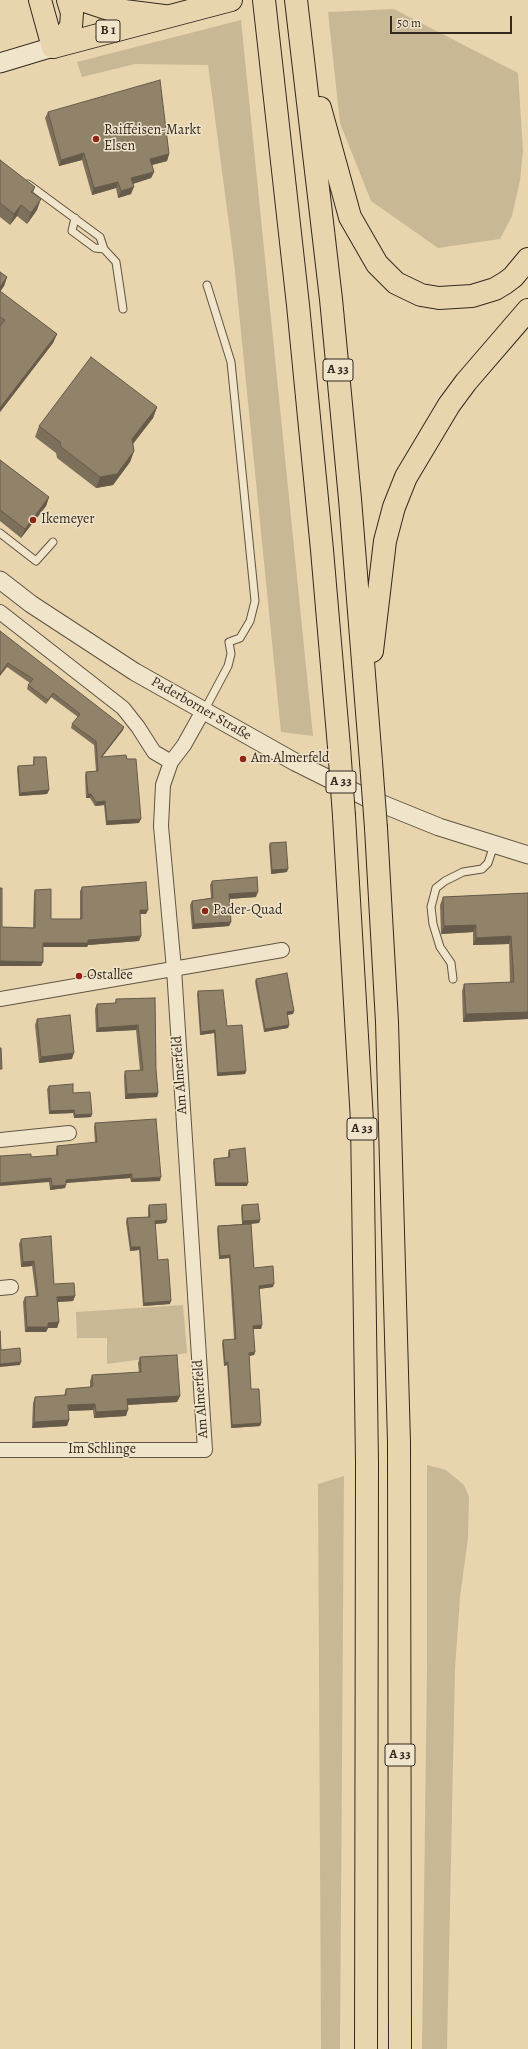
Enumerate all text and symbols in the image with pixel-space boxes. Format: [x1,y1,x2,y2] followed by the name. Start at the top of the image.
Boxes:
[392,8,514,34] scale bar
[397,15,421,31] text: 50 m
[96,20,120,42] road number: B 1
[104,123,201,156] place label: Raiffeisen-Markt Elsen
[91,134,101,144] marker: Raiffeisen-Markt Elsen
[323,359,353,381] road number: A 33
[41,512,95,528] place label: Ikemeyer
[28,515,38,525] marker: Ikemeyer
[148,673,254,745] street label: Paderborner Straße
[251,751,329,767] place label: Am Almerfeld
[238,754,248,764] marker: Am Almerfeld
[326,771,356,793] road number: A 33
[213,903,283,919] place label: Pader-Quad
[200,906,210,916] marker: Pader-Quad
[87,968,133,984] place label: Ostallee
[74,971,84,981] marker: Ostallee
[169,1035,191,1115] street label: Am Almerfeld
[347,1118,377,1140] road number: A 33
[190,1359,212,1439] street label: Am Almerfeld
[68,1442,136,1458] street label: Im Schlinge
[385,1744,415,1766] road number: A 33

